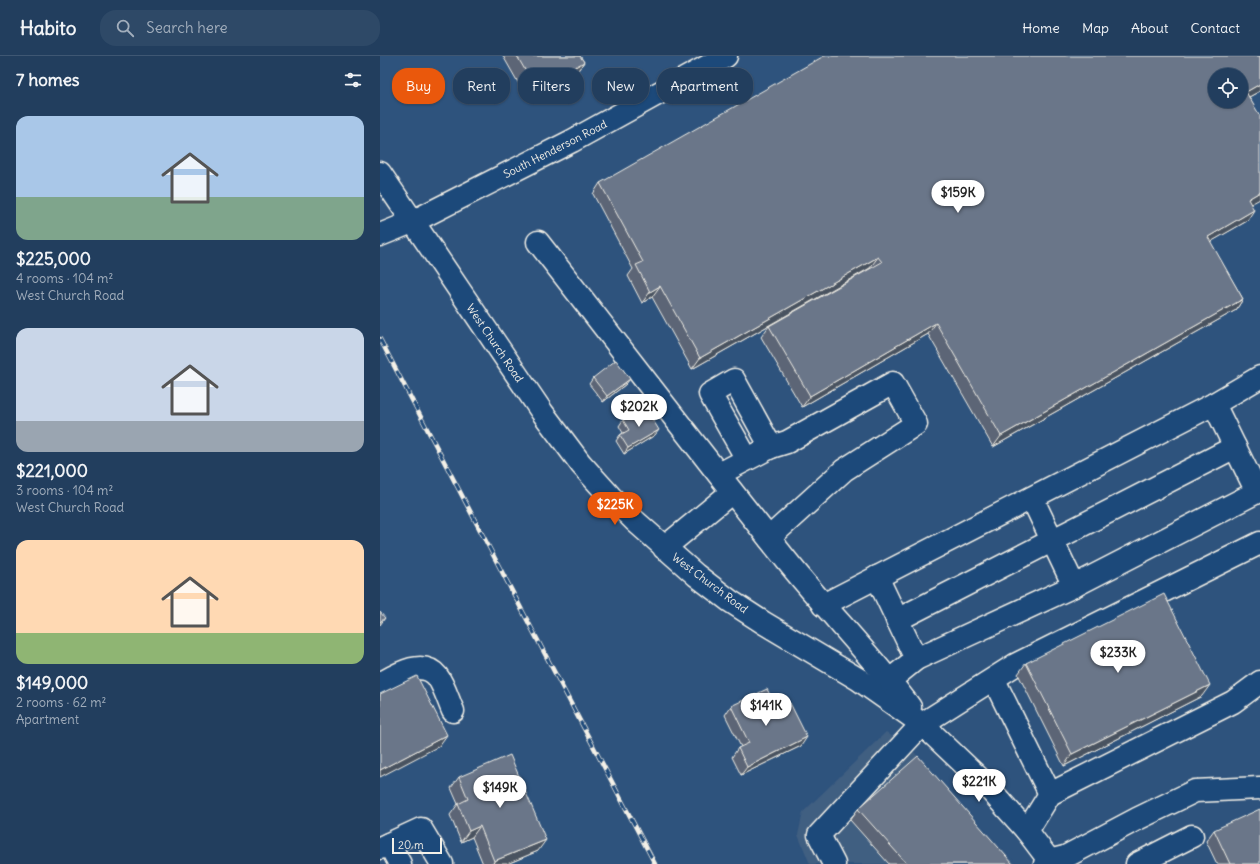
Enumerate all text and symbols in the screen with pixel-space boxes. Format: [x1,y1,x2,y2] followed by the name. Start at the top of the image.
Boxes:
[100,10,380,46] search box
[20,16,76,40] text: Habito
[114,17,136,39] icon: search
[146,18,228,37] text: Search here
[1022,19,1060,37] text: Home
[1082,19,1109,37] text: Map
[1131,19,1169,37] text: About
[1191,19,1240,37] text: Contact
[392,68,445,104] chip: Buy
[453,68,510,104] chip: Rent
[518,68,584,104] chip: Filters
[592,68,649,104] chip: New
[657,68,753,104] chip: Apartment
[1208,68,1248,108] map controls
[1208,68,1248,108] button: locate
[16,69,80,91] text: 7 homes
[342,69,364,91] icon: filters
[501,117,610,181] street label: South Henderson Road
[154,142,226,214] icon: home
[930,180,986,214] pin: $159K
[940,184,976,201] text: $159K
[16,248,91,270] text: $225,000
[16,270,113,287] text: 4 rooms · 104 m²
[16,287,124,304] text: West Church Road
[464,301,527,385] street label: West Church Road
[154,354,226,426] icon: home
[611,394,667,428] pin: $202K
[620,398,658,415] text: $202K
[16,460,88,482] text: $221,000
[16,482,113,499] text: 3 rooms · 104 m²
[587,492,643,526] pin: $225K
[597,496,633,513] text: $225K
[16,499,124,516] text: West Church Road
[669,550,751,616] street label: West Church Road
[154,566,226,638] icon: home
[1090,640,1146,674] pin: $233K
[1099,644,1137,661] text: $233K
[16,672,88,694] text: $149,000
[738,693,794,727] pin: $141K
[16,694,106,711] text: 2 rooms · 62 m²
[750,697,782,714] text: $141K
[16,711,79,728] text: Apartment
[951,769,1007,803] pin: $221K
[962,773,996,790] text: $221K
[472,775,528,809] pin: $149K
[482,779,518,796] text: $149K
[392,836,442,855] scale bar
[398,838,424,852] text: 20 m

